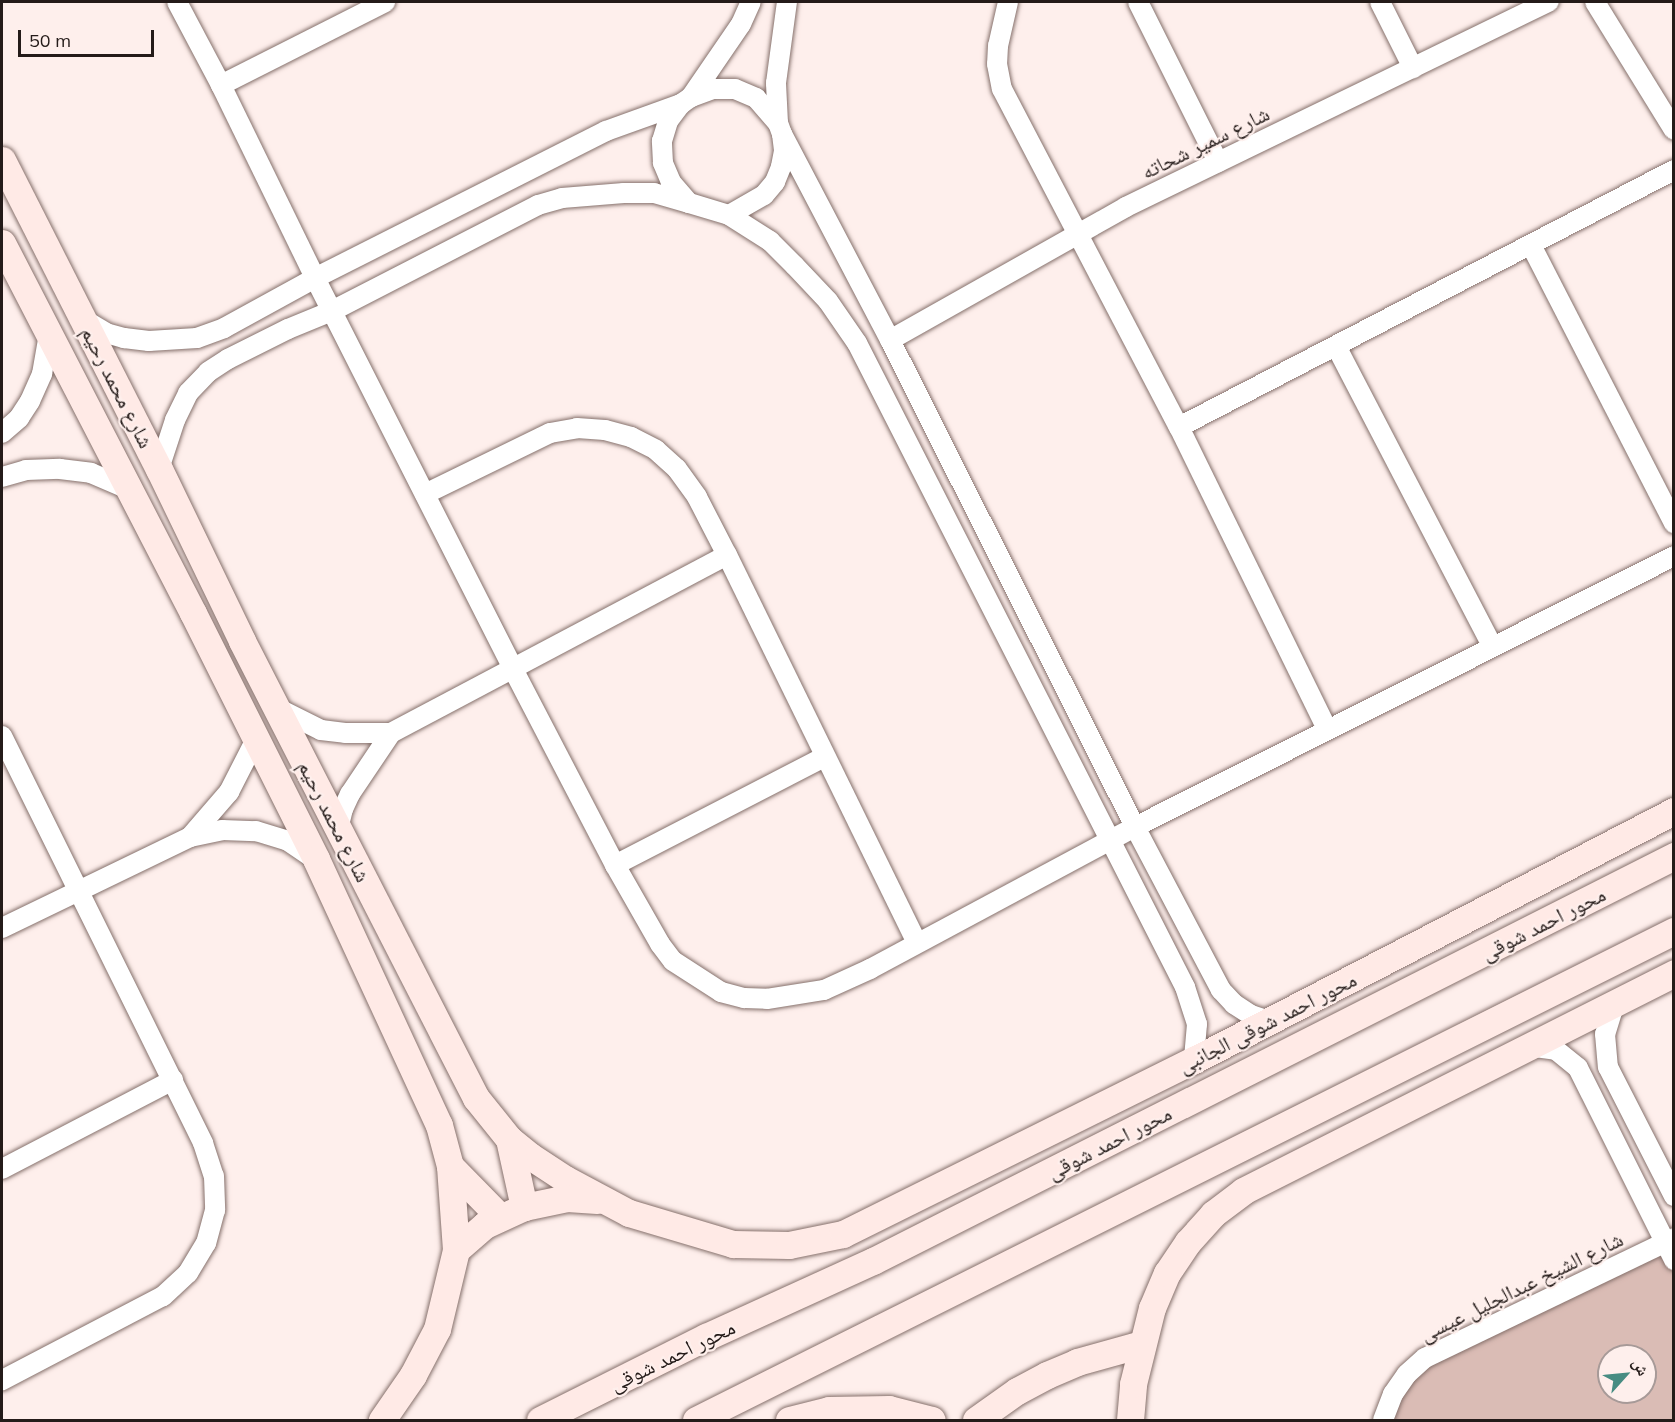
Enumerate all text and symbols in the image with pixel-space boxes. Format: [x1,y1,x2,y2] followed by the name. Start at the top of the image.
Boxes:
[21,18,158,56] scale bar
[29,29,71,52] text: 50 m
[1137,100,1273,184] street label: شارع سمير شحاته
[77,322,159,452] street label: شارع محمد رحيم
[294,756,376,886] street label: شارع محمد رحيم
[1477,881,1609,965] street label: محور احمد شوقى
[1174,966,1360,1078] street label: محور احمد شوقى الجانبى
[1043,1100,1175,1184] street label: محور احمد شوقى
[1415,1226,1627,1346] street label: شارع الشيخ عبدالجليل عيسى
[605,1314,739,1396] street label: محور احمد شوقى
[1597,1344,1657,1404] north arrow
[1628,1355,1654,1379] text: ش

